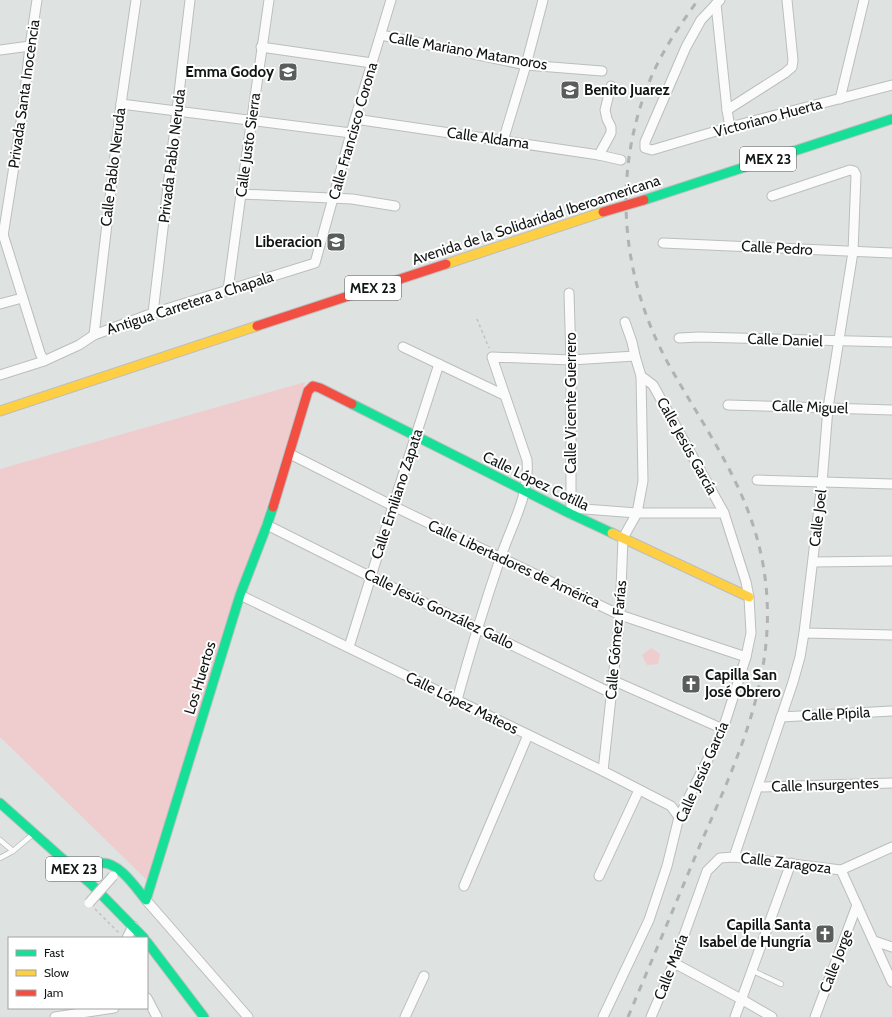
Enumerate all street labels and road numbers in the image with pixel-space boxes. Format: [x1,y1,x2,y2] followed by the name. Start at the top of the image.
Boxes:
[5,18,43,169] street label: Privada Santa Inocencia
[387,28,549,74] street label: Calle Mariano Matamoros
[325,59,381,202] street label: Calle Francisco Corona
[155,87,189,224] street label: Privada Pablo Neruda
[232,91,264,198] street label: Calle Justo Sierra
[712,95,825,141] street label: Victoriano Huerta
[97,106,129,227] street label: Calle Pablo Neruda
[446,123,531,153] street label: Calle Aldama
[740,147,796,171] road number: MEX 23
[410,171,663,269] street label: Avenida de la Solidaridad Iberoamericana
[741,237,813,259] street label: Calle Pedro
[104,267,276,339] street label: Antigua Carretera a Chapala
[345,276,401,300] road number: MEX 23
[747,330,823,350] street label: Calle Daniel
[562,332,580,474] street label: Calle Vicente Guerrero
[653,394,722,498] street label: Calle Jesús García
[772,397,849,417] street label: Calle Miguel
[367,426,427,561] street label: Calle Emiliano Zapata
[480,447,593,515] street label: Calle López Cotilla
[806,488,830,548] street label: Calle Joel
[425,516,604,612] street label: Calle Libertadores de América
[361,565,517,653] street label: Calle Jesús González Gallo
[602,580,630,700] street label: Calle Gómez Farías
[180,639,220,717] street label: Los Huertos
[403,668,521,738] street label: Calle López Mateos
[801,703,871,725] street label: Calle Pípila
[672,718,733,825] street label: Calle Jesús García
[771,774,879,796] street label: Calle Insurgentes
[740,848,833,878] street label: Calle Zaragoza
[46,857,102,881] road number: MEX 23
[816,927,856,995] street label: Calle Jorge
[650,931,692,1002] street label: Calle María

